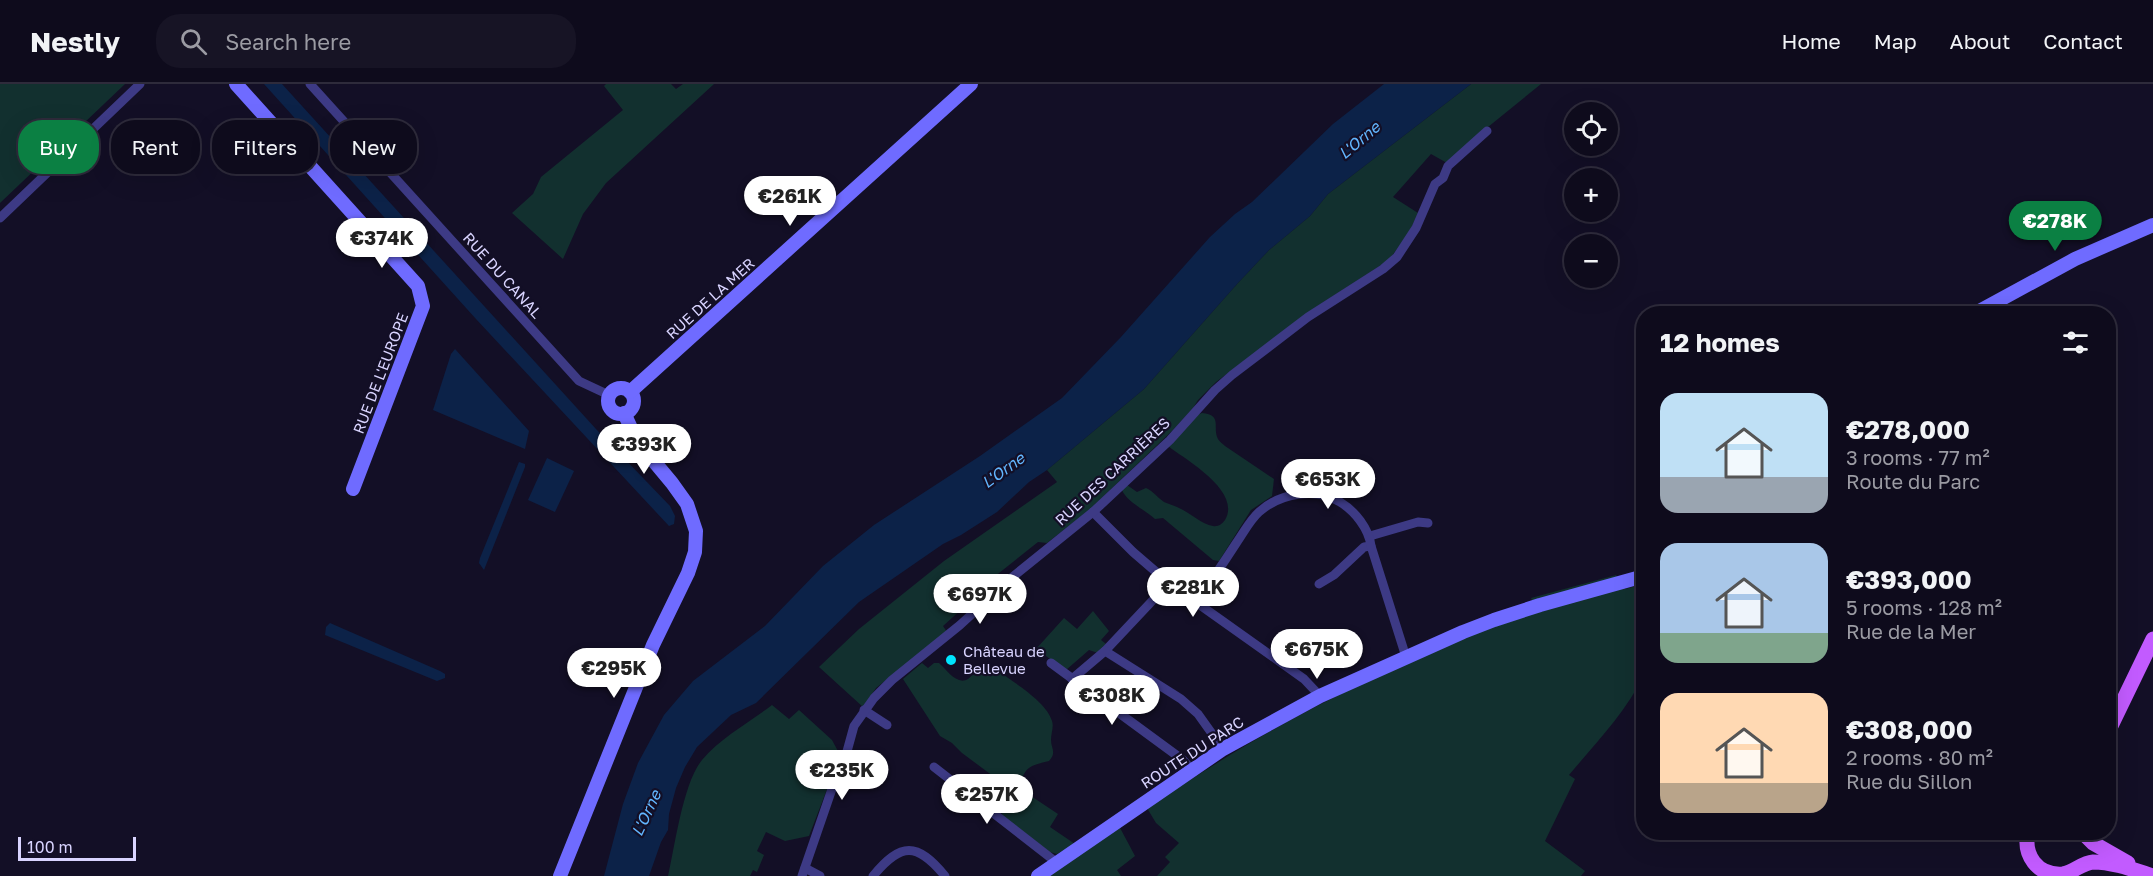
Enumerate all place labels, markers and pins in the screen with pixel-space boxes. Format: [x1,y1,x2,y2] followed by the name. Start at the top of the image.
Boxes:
[748,176,832,227] pin: €261K
[2013,201,2097,252] pin: €278K
[340,218,424,269] pin: €374K
[602,424,686,475] pin: €393K
[1286,459,1370,510] pin: €653K
[1151,567,1235,618] pin: €281K
[938,574,1022,625] pin: €697K
[1275,629,1359,680] pin: €675K
[963,642,1045,677] place label: Château de Bellevue
[572,648,656,699] pin: €295K
[944,653,958,667] marker: Château de Bellevue
[1070,675,1154,726] pin: €308K
[800,750,884,801] pin: €235K
[945,774,1029,825] pin: €257K

